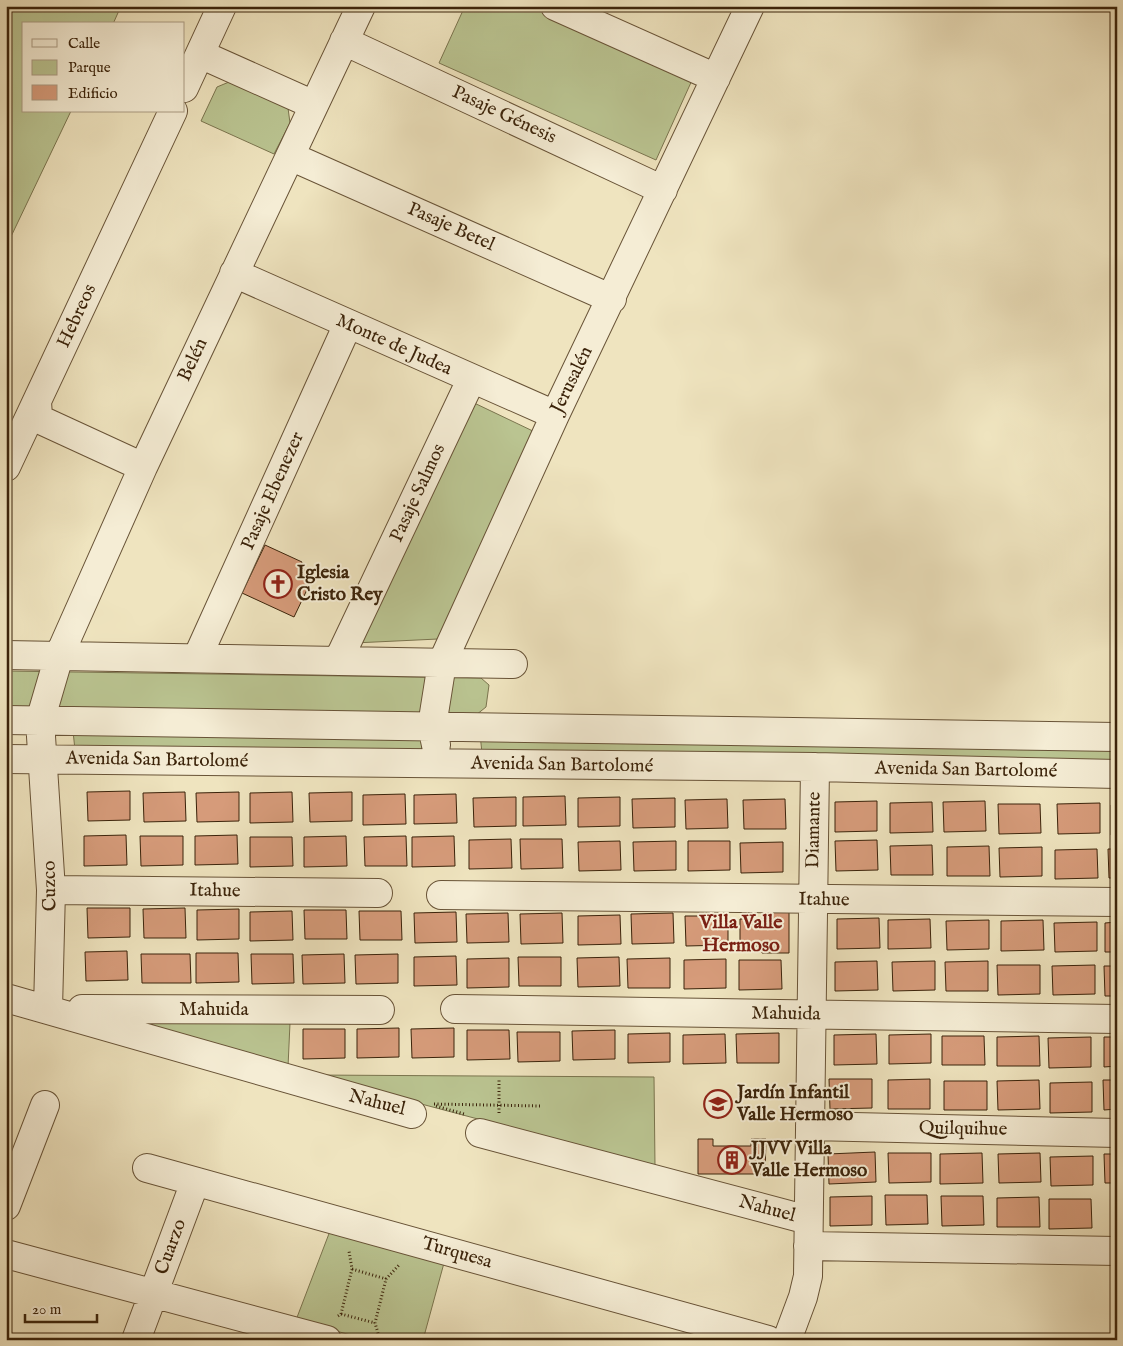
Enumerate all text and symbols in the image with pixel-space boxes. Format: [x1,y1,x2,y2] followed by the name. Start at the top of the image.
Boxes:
[22,22,185,112] legend
[68,34,100,53] text: Calle
[68,58,111,77] text: Parque
[448,80,560,150] street label: Pasaje Génesis
[68,84,118,103] text: Edificio
[404,197,499,257] street label: Pasaje Betel
[52,280,102,352] street label: Hebreos
[332,309,456,382] street label: Monte de Judea
[173,334,213,386] street label: Belén
[545,343,598,419] street label: Jerusalén
[236,428,310,554] street label: Pasaje Ebenezer
[385,440,451,546] street label: Pasaje Salmos
[297,561,383,607] place label: Iglesia Cristo Rey
[263,569,293,599] church icon: Iglesia Cristo Rey
[65,746,249,774] street label: Avenida San Bartolomé
[470,751,654,779] street label: Avenida San Bartolomé
[874,756,1058,784] street label: Avenida San Bartolomé
[801,791,827,869] street label: Diamante
[38,860,62,912] street label: Cuzco
[189,879,241,903] street label: Itahue
[798,888,850,912] street label: Itahue
[699,910,783,958] district label: Villa Valle Hermoso
[179,998,249,1022] street label: Mahuida
[751,1001,822,1027] street label: Mahuida
[734,1081,853,1127] place label: Jardín Infantil Valle Hermoso
[346,1084,409,1122] street label: Nahuel
[703,1089,733,1119] school or university icon: Jardín Infantil Valle Hermoso
[919,1116,1008,1142] street label: Quilquihue
[748,1137,867,1183] place label: JJVV Villa Valle Hermoso
[717,1145,747,1175] building icon: JJVV Villa Valle Hermoso
[736,1190,799,1228] street label: Nahuel
[150,1216,192,1278] street label: Cuarzo
[419,1232,496,1275] street label: Turquesa
[25,1291,98,1323] scale bar
[32,1300,62,1319] text: 20 m

